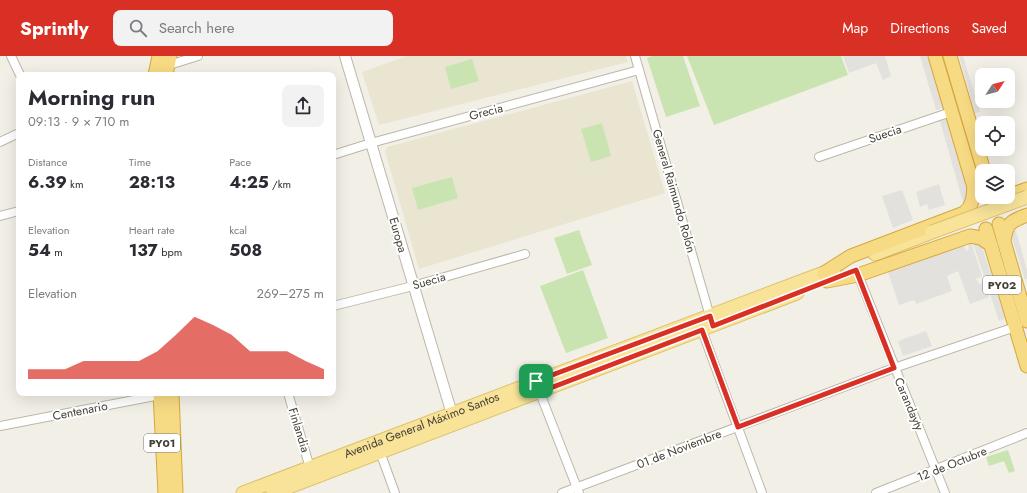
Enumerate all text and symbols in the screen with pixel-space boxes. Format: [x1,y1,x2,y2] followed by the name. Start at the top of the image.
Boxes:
[113,10,393,46] search box
[20,15,89,42] text: Sprintly
[127,17,149,39] icon: search
[159,17,235,39] text: Search here
[842,18,868,38] text: Map
[890,18,950,38] text: Directions
[972,18,1007,38] text: Saved
[975,68,1015,108] north arrow
[975,68,1015,204] map controls
[28,81,155,113] text: Morning run
[282,85,324,127] button: share
[467,99,505,125] street label: Grecia
[28,112,129,131] text: 09:13 · 9 × 710 m
[975,116,1015,156] button: locate
[866,120,904,148] street label: Suecia
[648,127,700,255] street label: General Raimundo Rolón
[28,154,67,170] text: Distance
[129,154,151,170] text: Time
[229,154,251,170] text: Pace
[975,164,1015,204] button: layers
[28,170,67,194] text: 6.39
[129,170,175,194] text: 28:13
[229,170,269,194] text: 4:25
[67,176,84,192] text: km
[269,176,291,192] text: /km
[384,215,412,255] street label: Europa
[28,222,70,238] text: Elevation
[129,222,175,238] text: Heart rate
[229,222,247,238] text: kcal
[28,238,51,262] text: 54
[129,238,158,262] text: 137
[229,238,262,262] text: 508
[51,244,63,260] text: m
[158,244,182,260] text: bpm
[410,268,448,294] street label: Suecia
[983,276,1021,294] road number: PY02
[28,284,77,303] text: Elevation
[256,284,324,303] text: 269–275 m
[519,364,553,398] pin
[525,370,547,392] icon: arrive
[890,375,929,434] street label: Carandayty
[341,388,502,463] street label: Avenida General Máximo Santos
[51,397,109,425] street label: Centenario
[284,405,314,455] street label: Finlandia
[634,425,724,473] street label: 01 de Noviembre
[144,434,180,452] road number: PY01
[914,442,990,486] street label: 12 de Octubre

